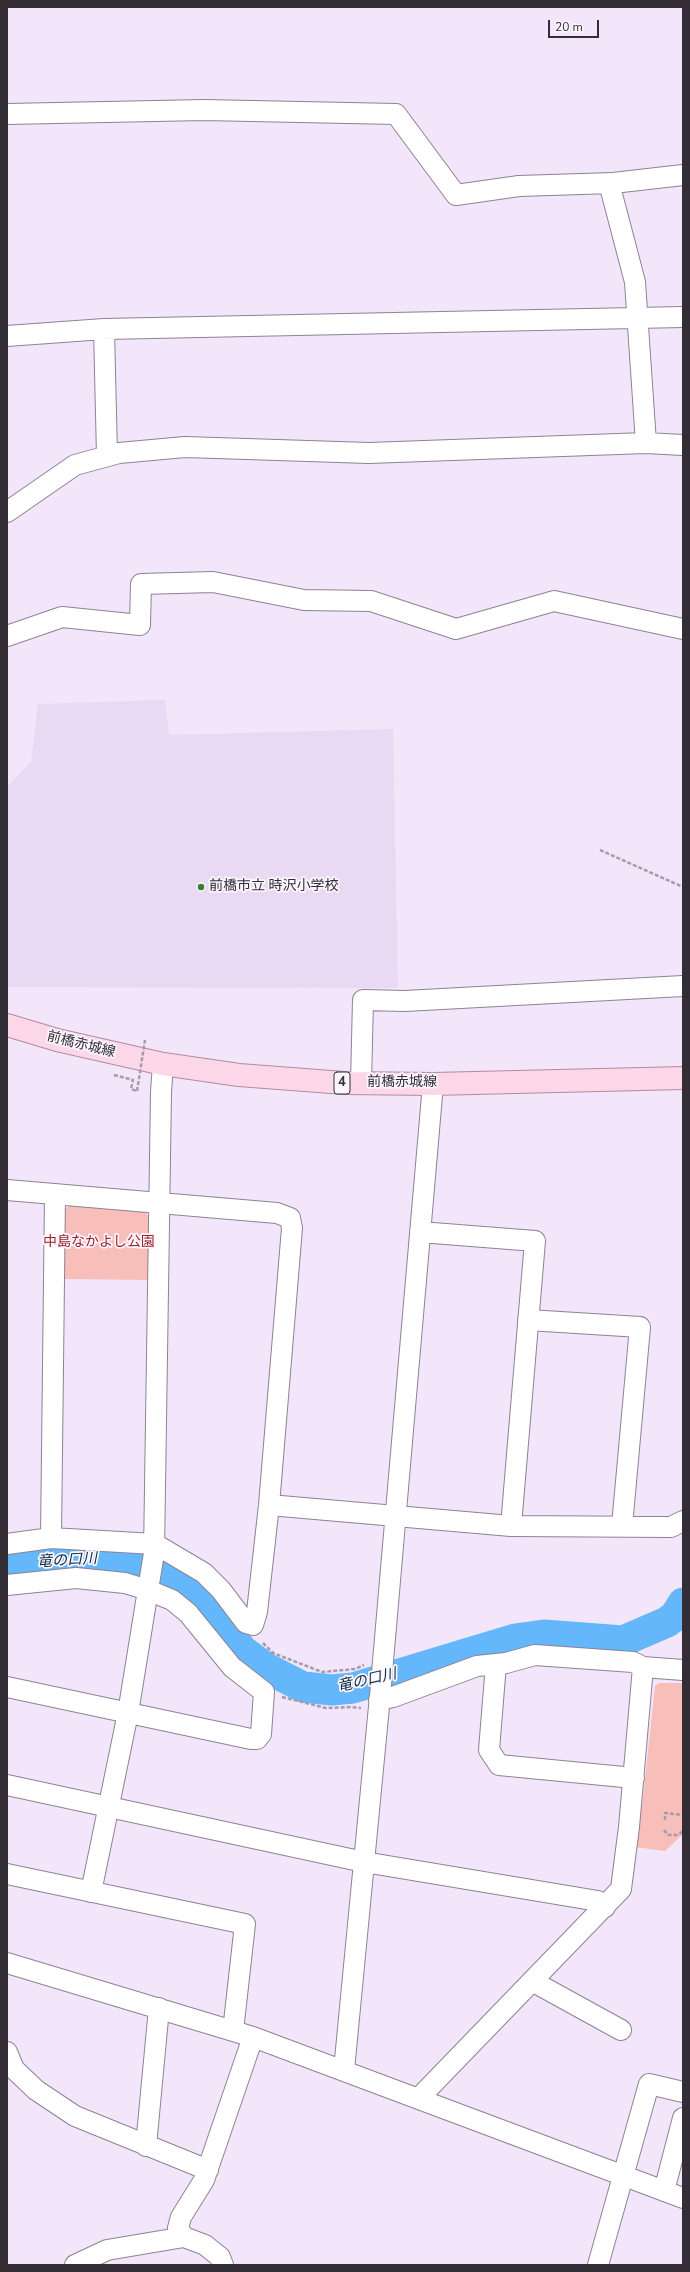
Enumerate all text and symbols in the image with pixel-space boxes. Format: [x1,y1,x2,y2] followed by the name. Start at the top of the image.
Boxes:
[550,12,601,38] scale bar
[555,19,583,35] text: 20 m
[209,879,339,895] place label: 前橋市立 時沢小学校
[196,882,206,892] marker: 前橋市立 時沢小学校
[45,1028,117,1062] street label: 前橋赤城線
[334,1072,350,1094] road number: 4
[367,1075,437,1091] street label: 前橋赤城線
[43,1235,155,1251] park label: 中島なかよし公園
[37,1550,97,1572] water label: 竜の口川
[336,1665,398,1697] water label: 竜の口川

